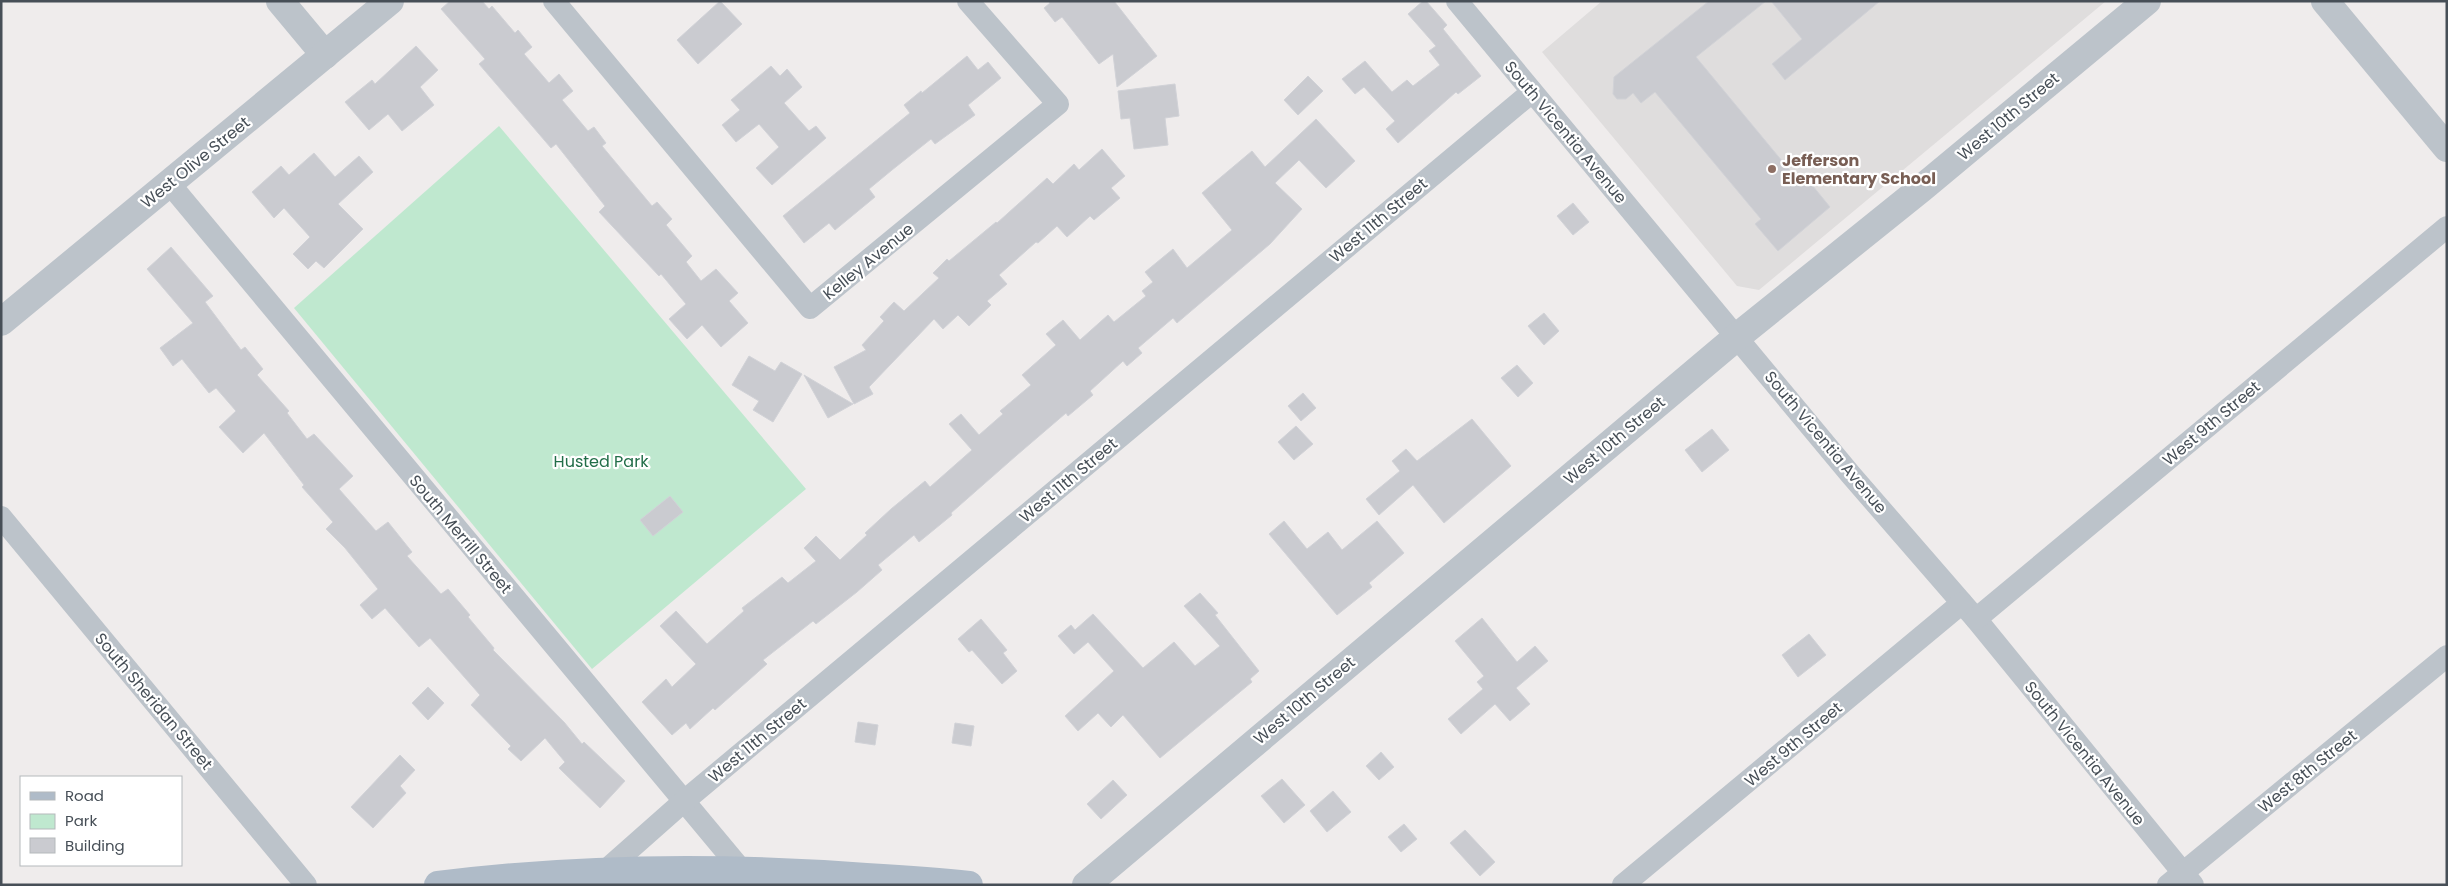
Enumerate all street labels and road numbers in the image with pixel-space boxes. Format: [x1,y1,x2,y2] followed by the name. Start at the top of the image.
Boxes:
[1499,56,1632,209] street label: South Vicentia Avenue
[1953,67,2064,166] street label: West 10th Street
[136,111,255,214] street label: West Olive Street
[1324,172,1432,268] street label: West 11th Street
[818,218,919,305] street label: Kelley Avenue
[1759,366,1892,519] street label: South Vicentia Avenue
[2157,375,2265,471] street label: West 9th Street
[1559,391,1670,490] street label: West 10th Street
[1014,432,1122,528] street label: West 11th Street
[404,470,517,599] street label: South Merrill Street
[89,628,218,775] street label: South Sheridan Street
[1249,651,1360,750] street label: West 10th Street
[2019,676,2150,830] street label: South Vicentia Avenue
[703,692,811,788] street label: West 11th Street
[1739,696,1847,792] street label: West 9th Street
[2253,724,2362,818] street label: West 8th Street

